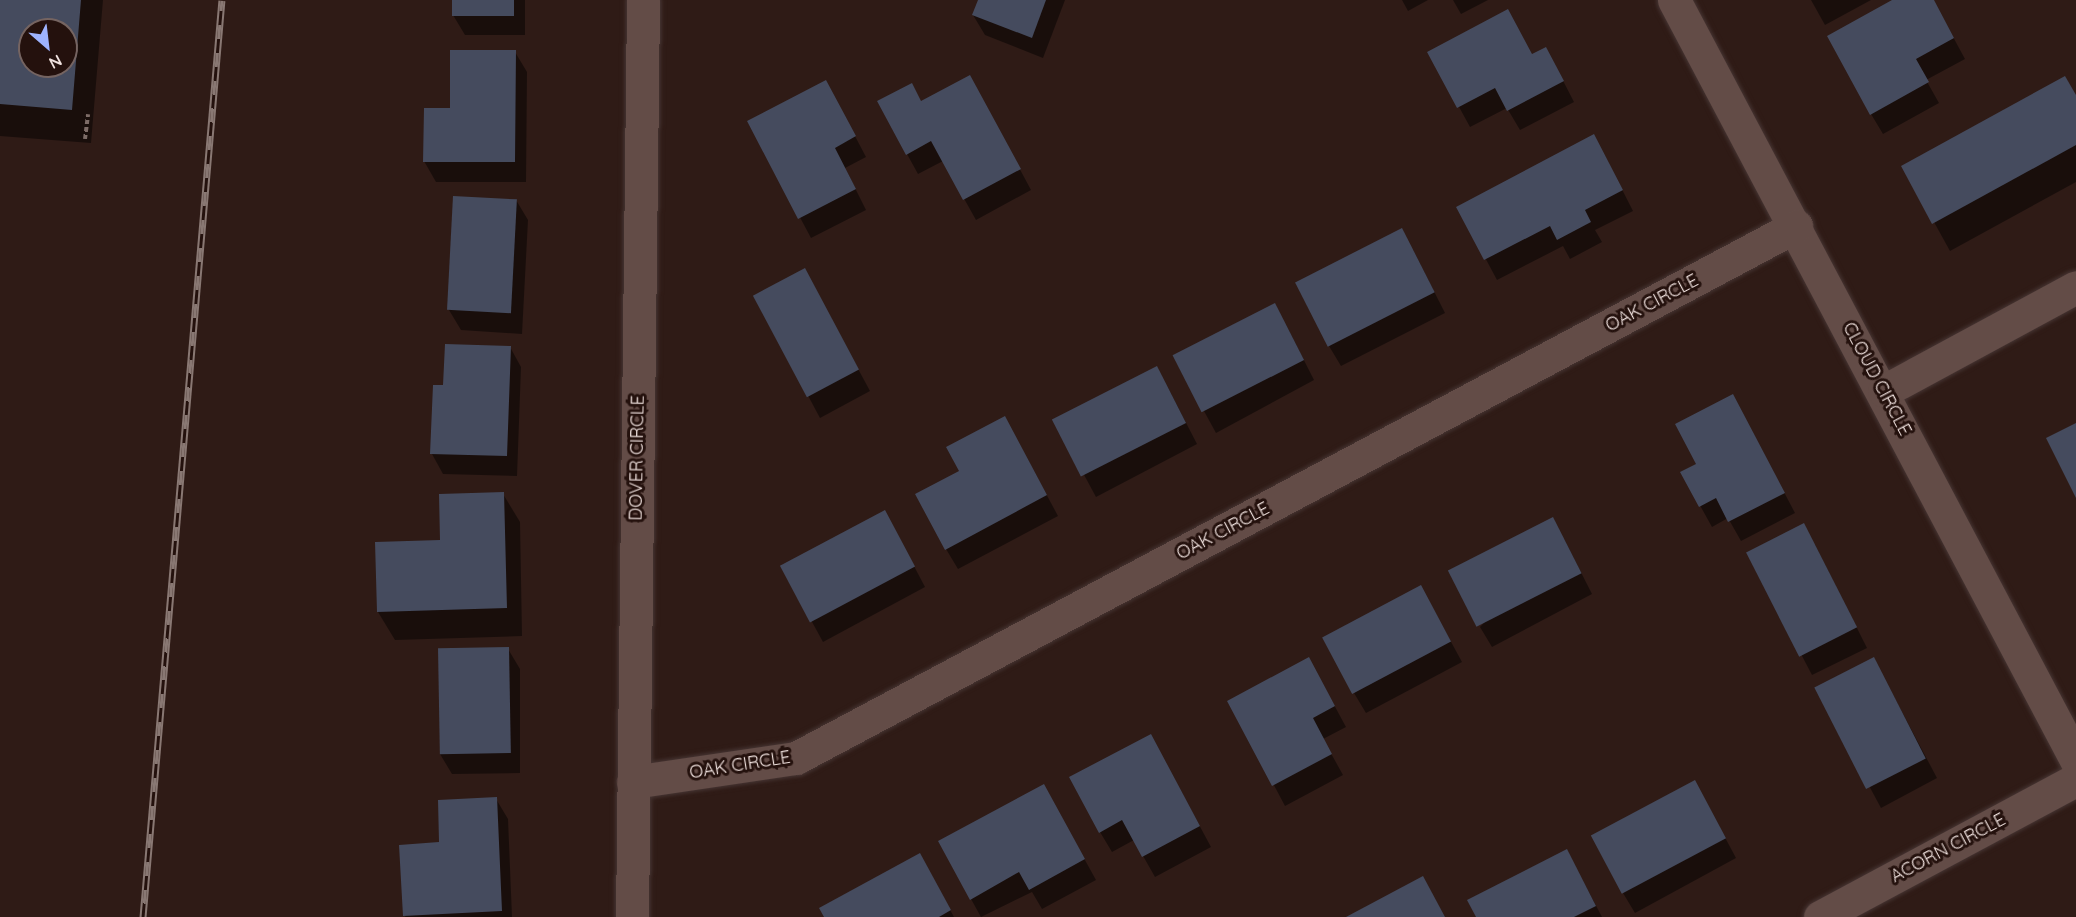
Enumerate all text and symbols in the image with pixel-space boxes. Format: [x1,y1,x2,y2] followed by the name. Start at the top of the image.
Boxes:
[18,18,78,78] north arrow
[46,51,65,74] text: N
[1602,269,1702,337] street label: OAK CIRCLE
[1838,319,1916,439] street label: CLOUD CIRCLE
[625,395,649,521] street label: DOVER CIRCLE
[1173,497,1273,565] street label: OAK CIRCLE
[688,746,792,784] street label: OAK CIRCLE
[1887,809,2009,887] street label: ACORN CIRCLE

